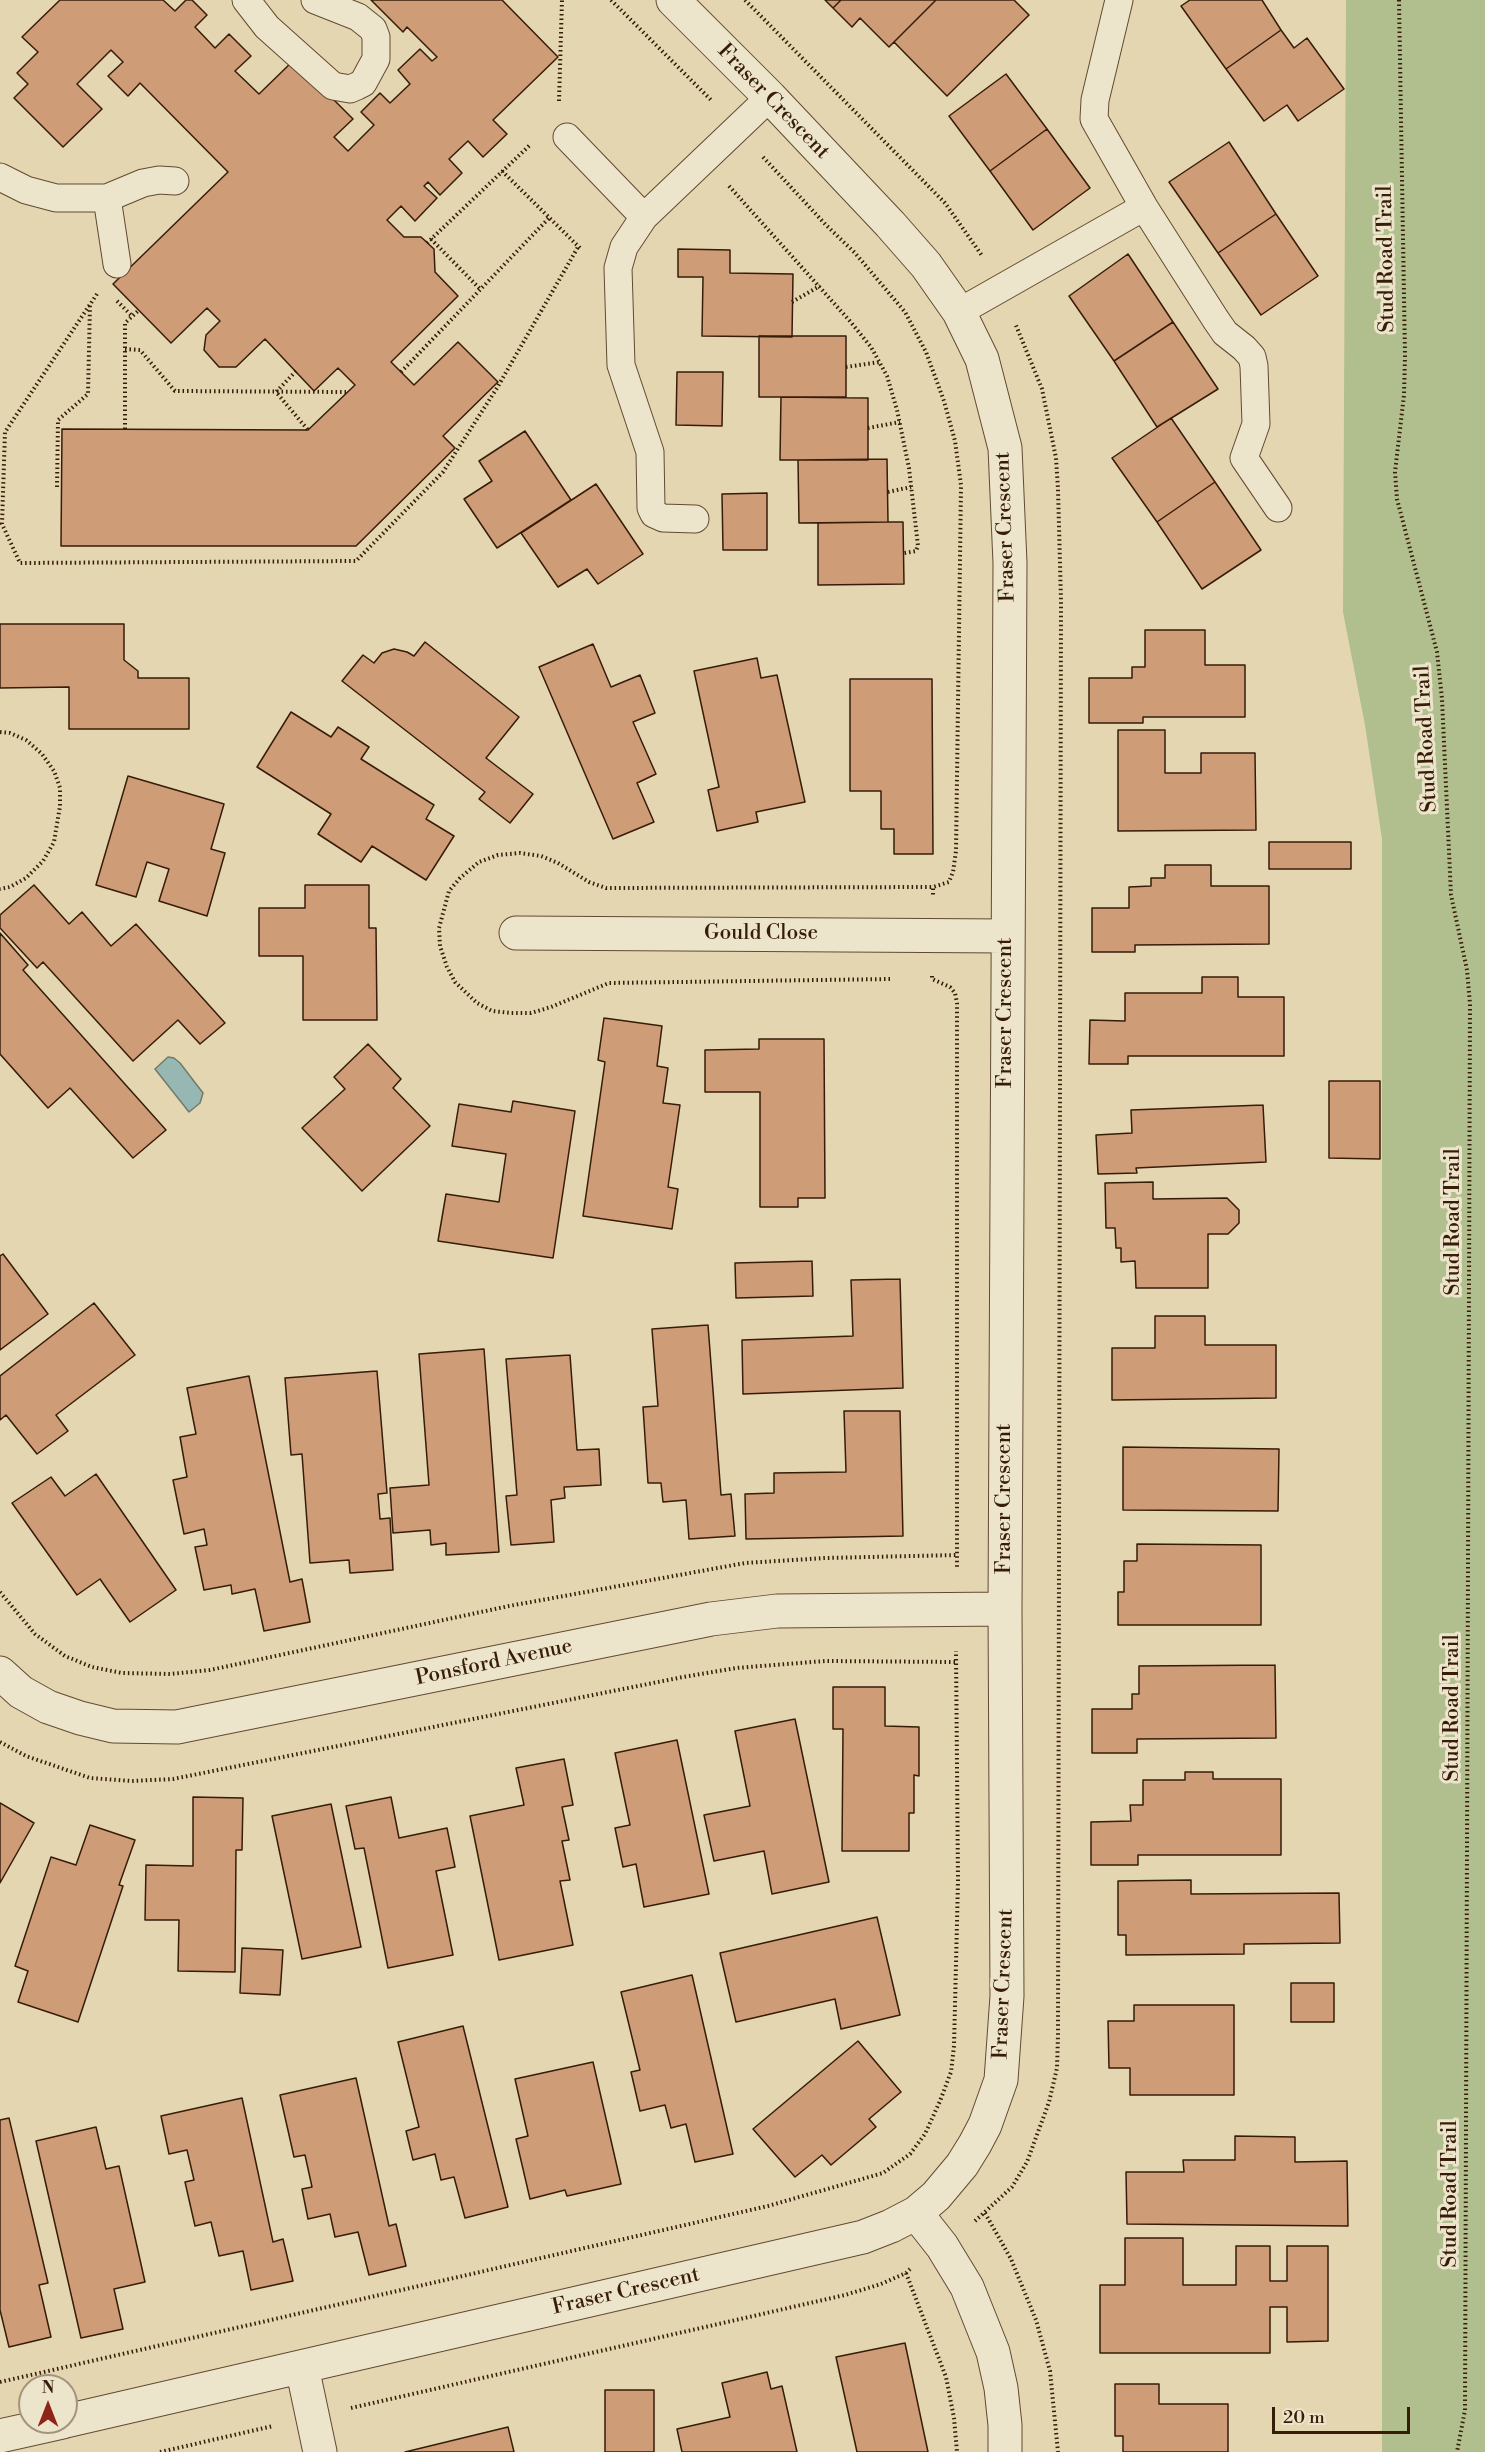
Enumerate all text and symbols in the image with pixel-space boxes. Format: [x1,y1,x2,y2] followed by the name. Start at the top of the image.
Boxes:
[712,39,834,165] street label: Fraser Crescent
[1373,185,1401,333] street label: Stud Road Trail
[991,451,1021,603] street label: Fraser Crescent
[1411,665,1443,813] street label: Stud Road Trail
[704,921,818,947] street label: Gould Close
[993,938,1019,1088] street label: Fraser Crescent
[1441,1148,1467,1296] street label: Stud Road Trail
[992,1424,1018,1574] street label: Fraser Crescent
[413,1634,575,1692] street label: Ponsford Avenue
[1440,1634,1466,1782] street label: Stud Road Trail
[989,1908,1019,2060] street label: Fraser Crescent
[1438,2120,1464,2268] street label: Stud Road Trail
[550,2263,702,2321] street label: Fraser Crescent
[18,2374,78,2434] north arrow
[42,2378,54,2398] text: N
[1275,2395,1413,2433] scale bar
[1283,2406,1325,2429] text: 20 m

